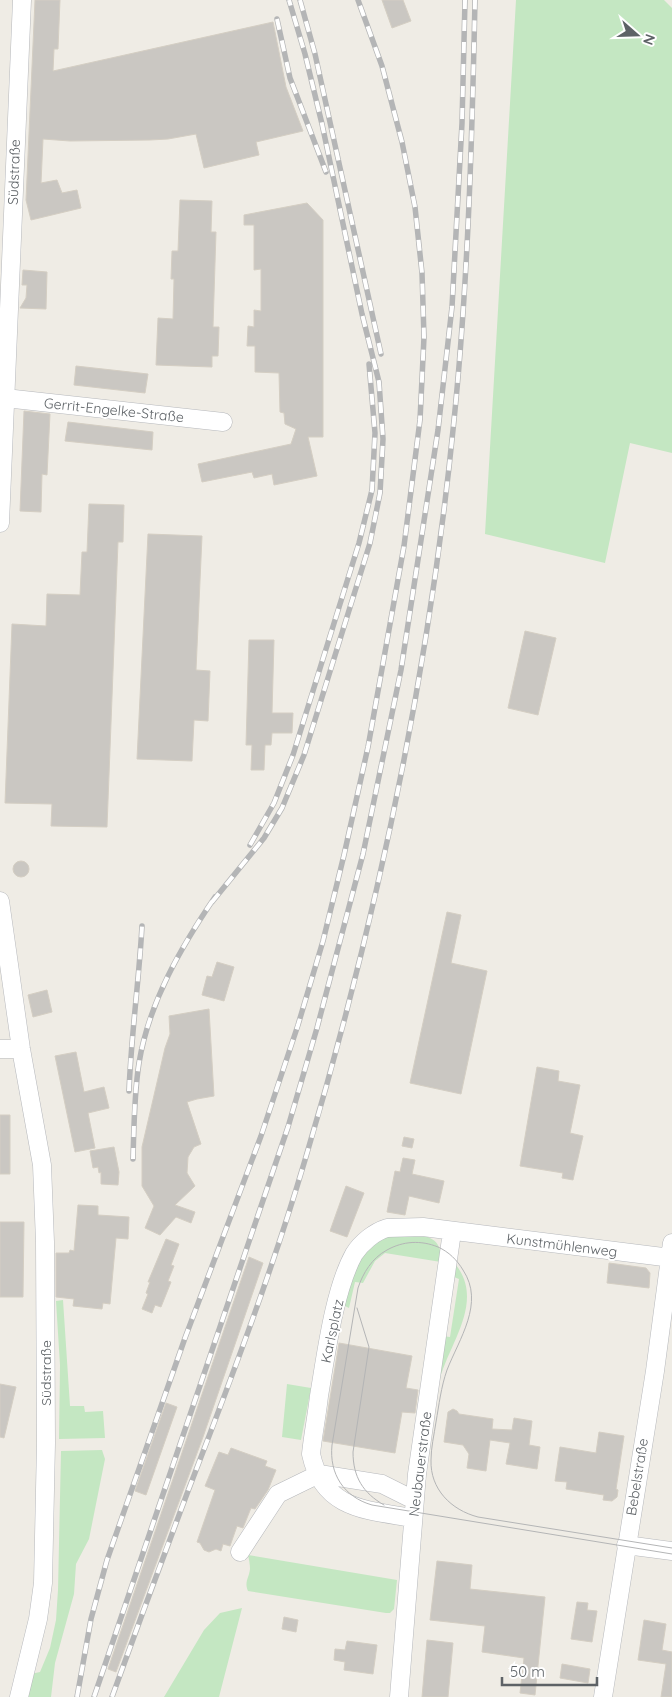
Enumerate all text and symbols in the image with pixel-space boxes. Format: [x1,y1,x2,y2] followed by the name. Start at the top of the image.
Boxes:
[612,10,662,60] north arrow
[639,32,659,47] text: N
[4,139,24,205] street label: Südstraße
[43,394,185,426] street label: Gerrit-Engelke-Straße
[506,1229,618,1261] street label: Kunstmühlenweg
[316,1297,348,1365] street label: Karlsplatz
[37,1340,55,1406] street label: Südstraße
[405,1410,435,1517] street label: Neubauerstraße
[622,1437,652,1517] street label: Bebelstraße
[502,1654,597,1686] scale bar
[510,1662,545,1681] text: 50 m

